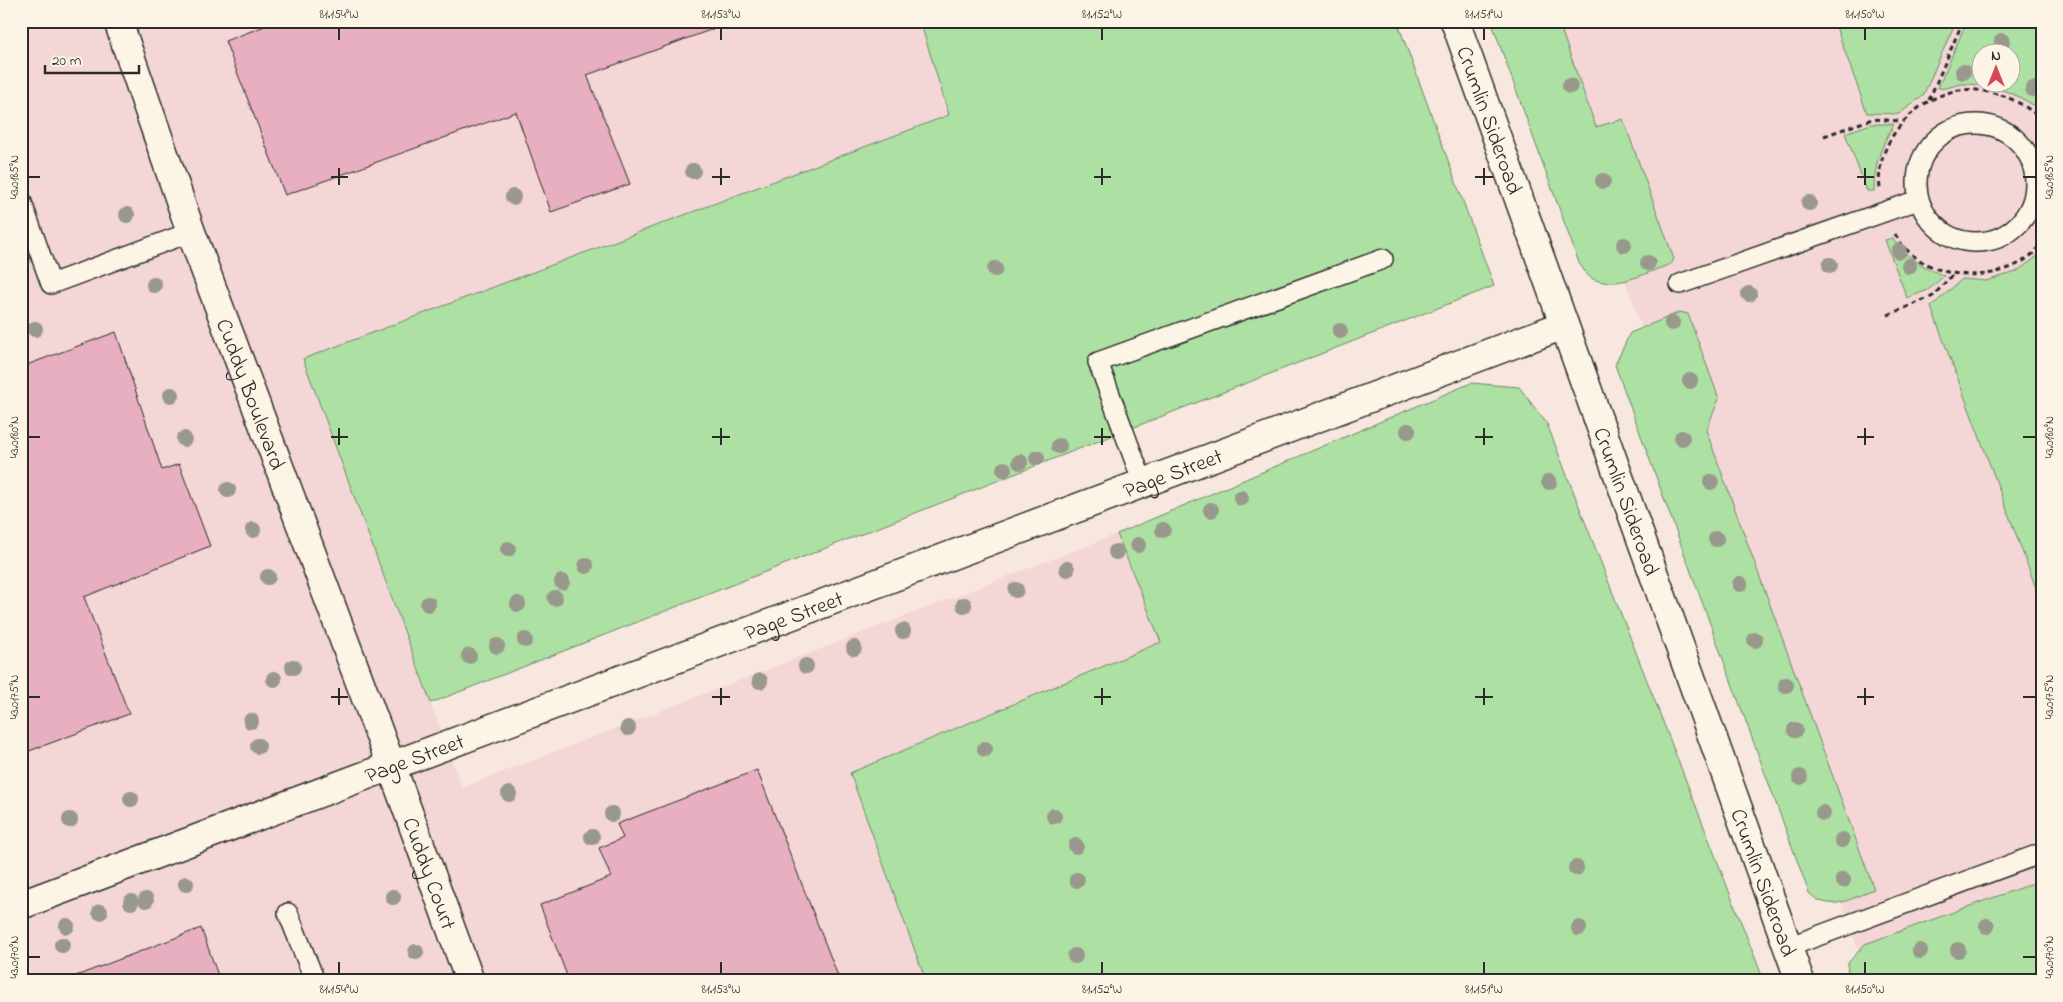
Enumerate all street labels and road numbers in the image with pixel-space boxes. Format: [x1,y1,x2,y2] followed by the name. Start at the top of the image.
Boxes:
[1446,42,1529,199] street label: Crumlin Sideroad
[206,315,292,475] street label: Cuddy Boulevard
[1583,423,1666,581] street label: Crumlin Sideroad
[1119,442,1228,508] street label: Page Street
[740,584,849,651] street label: Page Street
[361,727,470,793] street label: Page Street
[1720,805,1803,962] street label: Crumlin Sideroad
[392,813,463,935] street label: Cuddy Court

